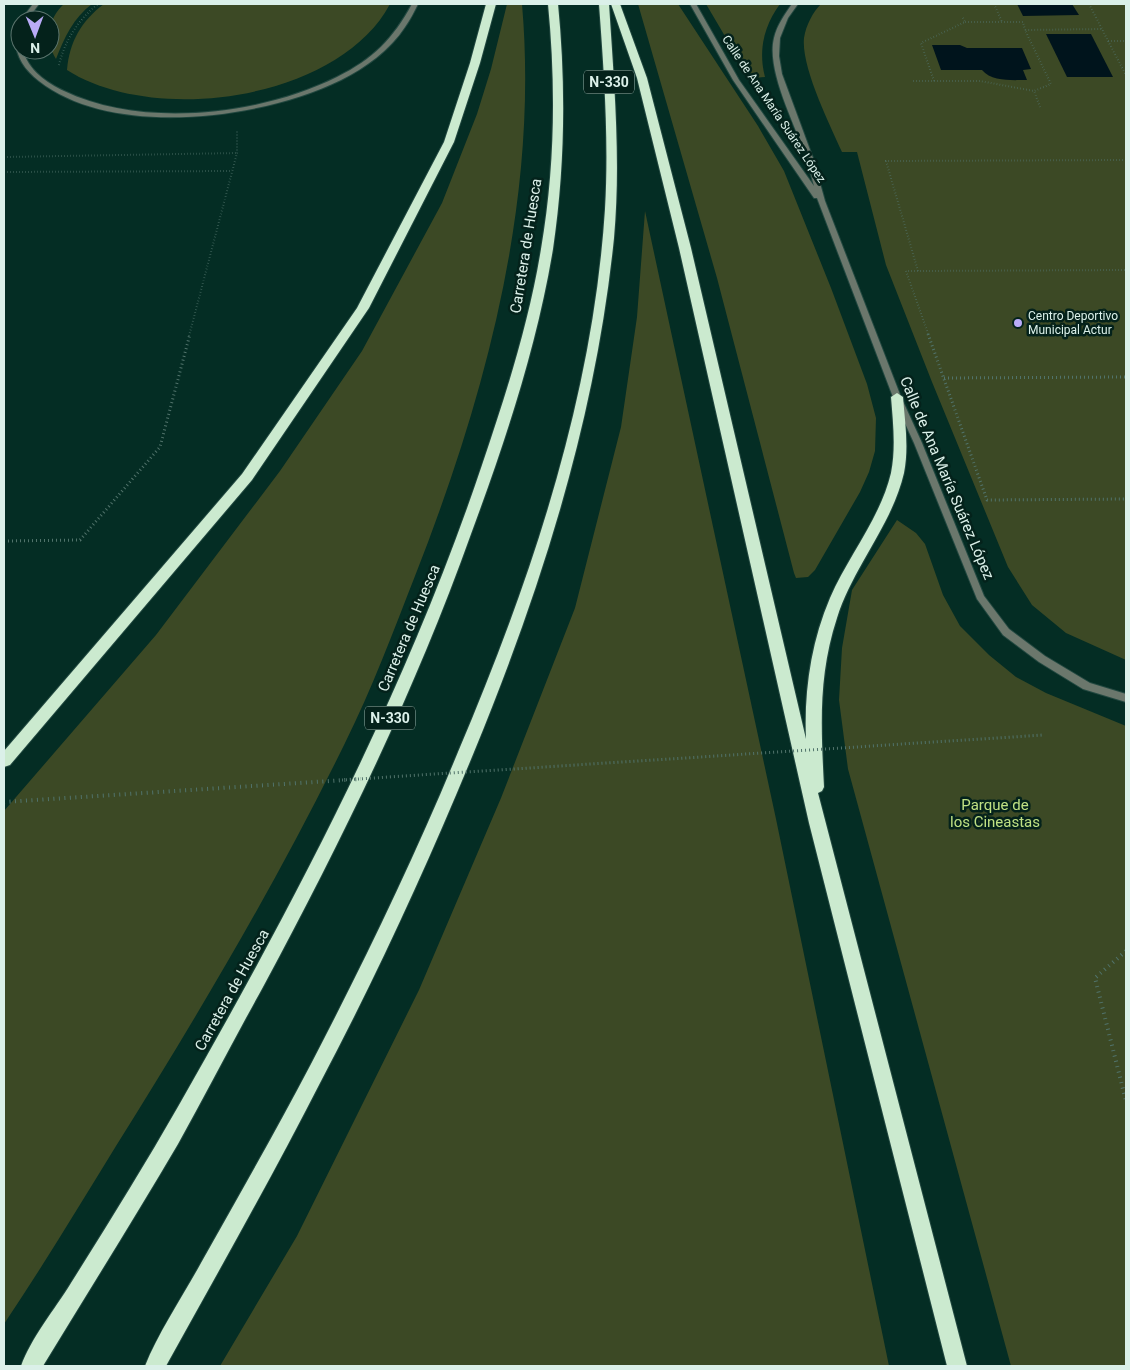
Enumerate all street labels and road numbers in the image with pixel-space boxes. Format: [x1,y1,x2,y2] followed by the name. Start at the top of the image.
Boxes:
[719,33,829,185] street label: Calle de Ana María Suárez López
[584,70,634,94] road number: N-330
[506,177,546,315] street label: Carretera de Huesca
[896,374,998,582] street label: Calle de Ana María Suárez López
[374,562,444,694] street label: Carretera de Huesca
[365,706,415,730] road number: N-330
[191,926,273,1054] street label: Carretera de Huesca

